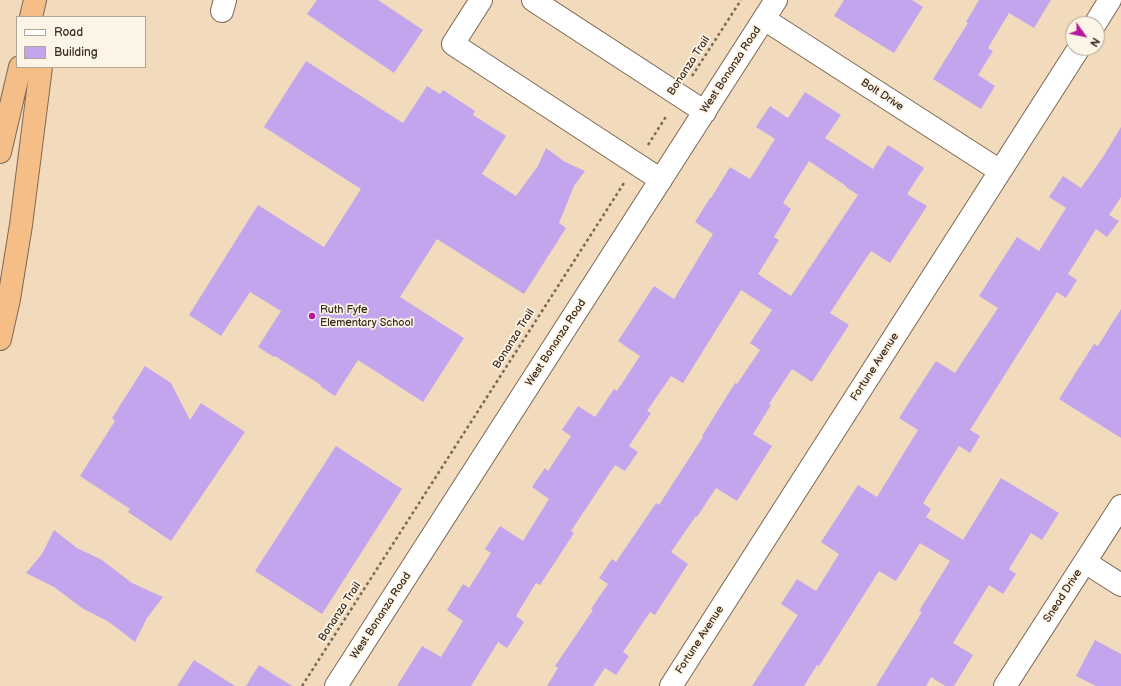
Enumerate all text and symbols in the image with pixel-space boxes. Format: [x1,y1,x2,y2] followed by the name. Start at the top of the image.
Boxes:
[16,16,146,68] legend
[1065,16,1105,56] north arrow
[698,24,764,116] street label: West Bonanza Road
[54,25,83,40] text: Road
[665,34,713,98] street label: Bonanza Trail
[1087,35,1102,49] text: N
[54,45,98,60] text: Building
[858,76,906,114] street label: Bolt Drive
[523,297,589,389] street label: West Bonanza Road
[320,303,413,329] place label: Ruth Fyfe Elementary School
[490,307,538,371] street label: Bonanza Trail
[307,311,317,321] marker: Ruth Fyfe Elementary School
[848,330,902,404] street label: Fortune Avenue
[1041,567,1085,625] street label: Snead Drive
[348,570,414,662] street label: West Bonanza Road
[316,580,364,644] street label: Bonanza Trail
[673,603,727,677] street label: Fortune Avenue

